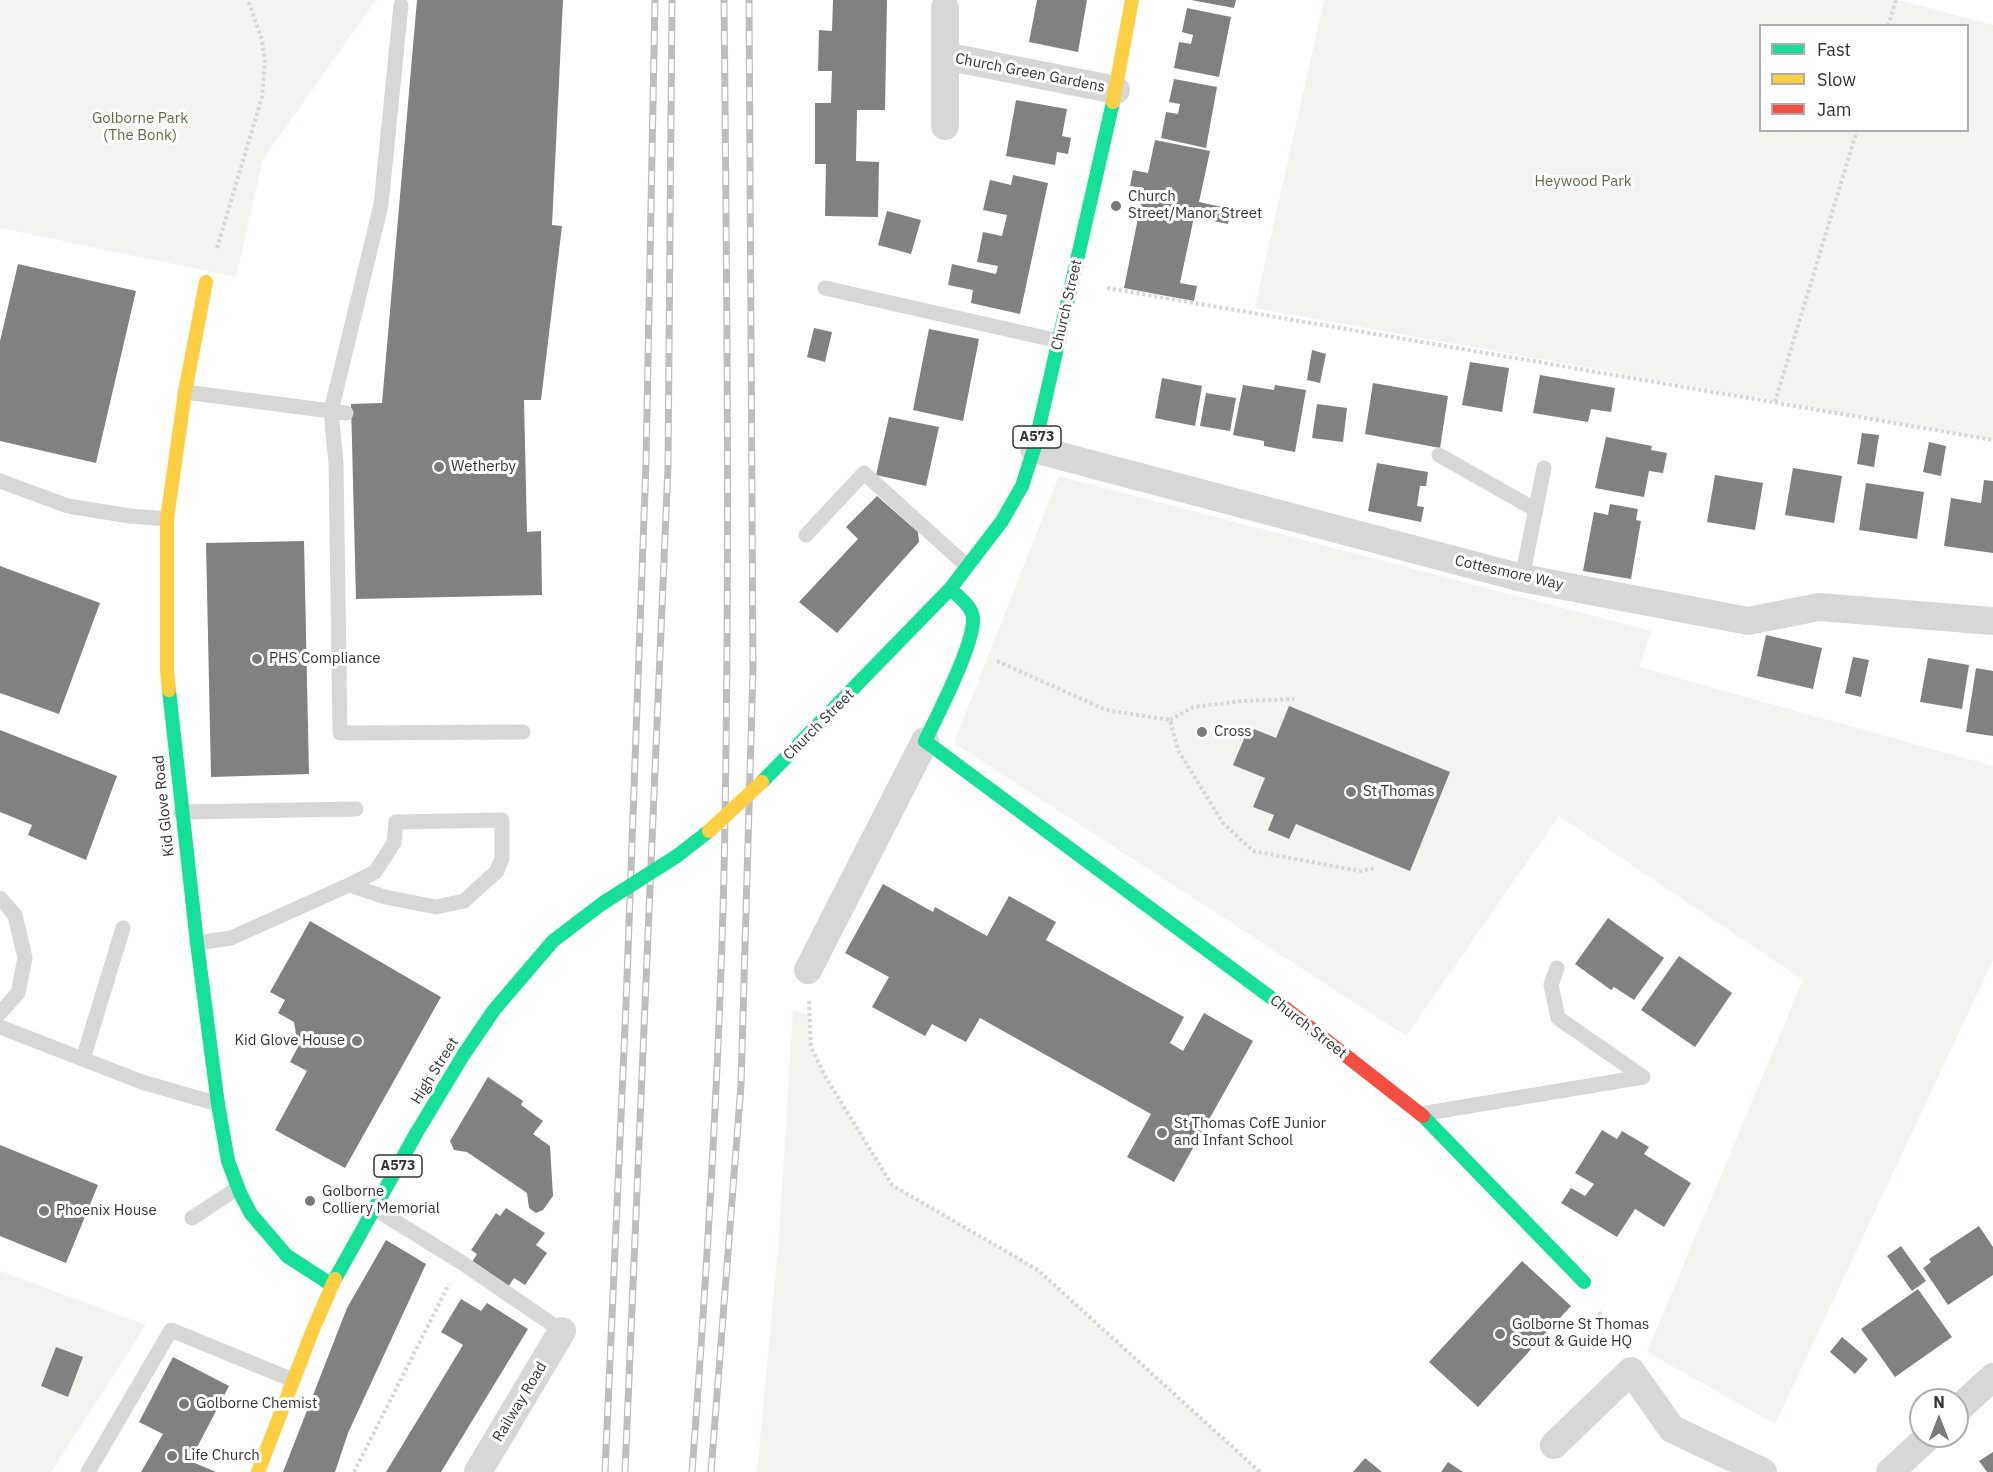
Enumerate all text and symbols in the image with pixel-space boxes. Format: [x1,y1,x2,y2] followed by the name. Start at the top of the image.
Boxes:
[1759,24,1969,132] legend
[1817,38,1851,61] text: Fast
[953,50,1107,96] street label: Church Green Gardens
[1817,68,1856,91] text: Slow
[1817,98,1852,121] text: Jam
[92,110,188,145] park label: Golborne Park (The Bonk)
[1534,173,1632,191] park label: Heywood Park
[1128,188,1262,223] place label: Church Street/Manor Street
[1109,199,1123,213] marker: Church Street/Manor Street
[1048,258,1086,352] street label: Church Street
[1013,426,1061,448] road number: A573
[451,458,516,476] place label: Wetherby
[432,460,446,474] marker: Wetherby
[1453,552,1565,594] street label: Cottesmore Way
[269,650,381,668] place label: PHS Compliance
[250,652,264,666] marker: PHS Compliance
[780,686,858,764] street label: Church Street
[1214,723,1252,741] place label: Cross
[1195,725,1209,739] marker: Cross
[150,754,178,858] street label: Kid Glove Road
[1363,783,1434,801] place label: St Thomas
[1344,785,1358,799] marker: St Thomas
[1266,991,1350,1063] street label: Church Street
[235,1032,345,1050] place label: Kid Glove House
[350,1034,364,1048] marker: Kid Glove House
[407,1034,463,1108] street label: High Street
[1174,1115,1326,1150] place label: St Thomas CofE Junior and Infant School
[1155,1126,1169,1140] marker: St Thomas CofE Junior and Infant School
[374,1155,422,1177] road number: A573
[322,1183,440,1218] place label: Golborne Colliery Memorial
[303,1194,317,1208] marker: Golborne Colliery Memorial
[56,1202,157,1220] place label: Phoenix House
[37,1204,51,1218] marker: Phoenix House
[1512,1316,1649,1351] place label: Golborne St Thomas Scout & Guide HQ
[1493,1327,1507,1341] marker: Golborne St Thomas Scout & Guide HQ
[489,1359,551,1445] street label: Railway Road
[1909,1388,1969,1448] north arrow
[1933,1392,1945,1412] text: N
[196,1395,317,1413] place label: Golborne Chemist
[177,1397,191,1411] marker: Golborne Chemist
[184,1447,260,1465] place label: Life Church
[165,1449,179,1463] marker: Life Church

